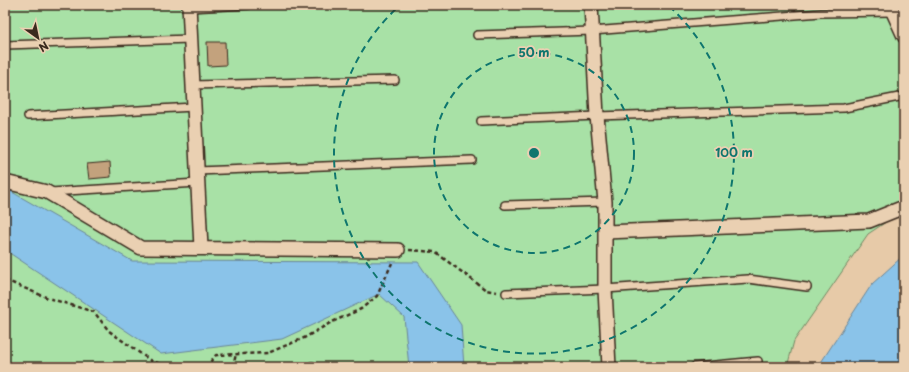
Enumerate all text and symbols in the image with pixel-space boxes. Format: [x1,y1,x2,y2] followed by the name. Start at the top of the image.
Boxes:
[18,18,58,58] north arrow
[35,37,52,56] text: N
[518,43,550,61] text: 50 m
[715,143,753,161] text: 100 m
[527,146,541,160] centre of rings

